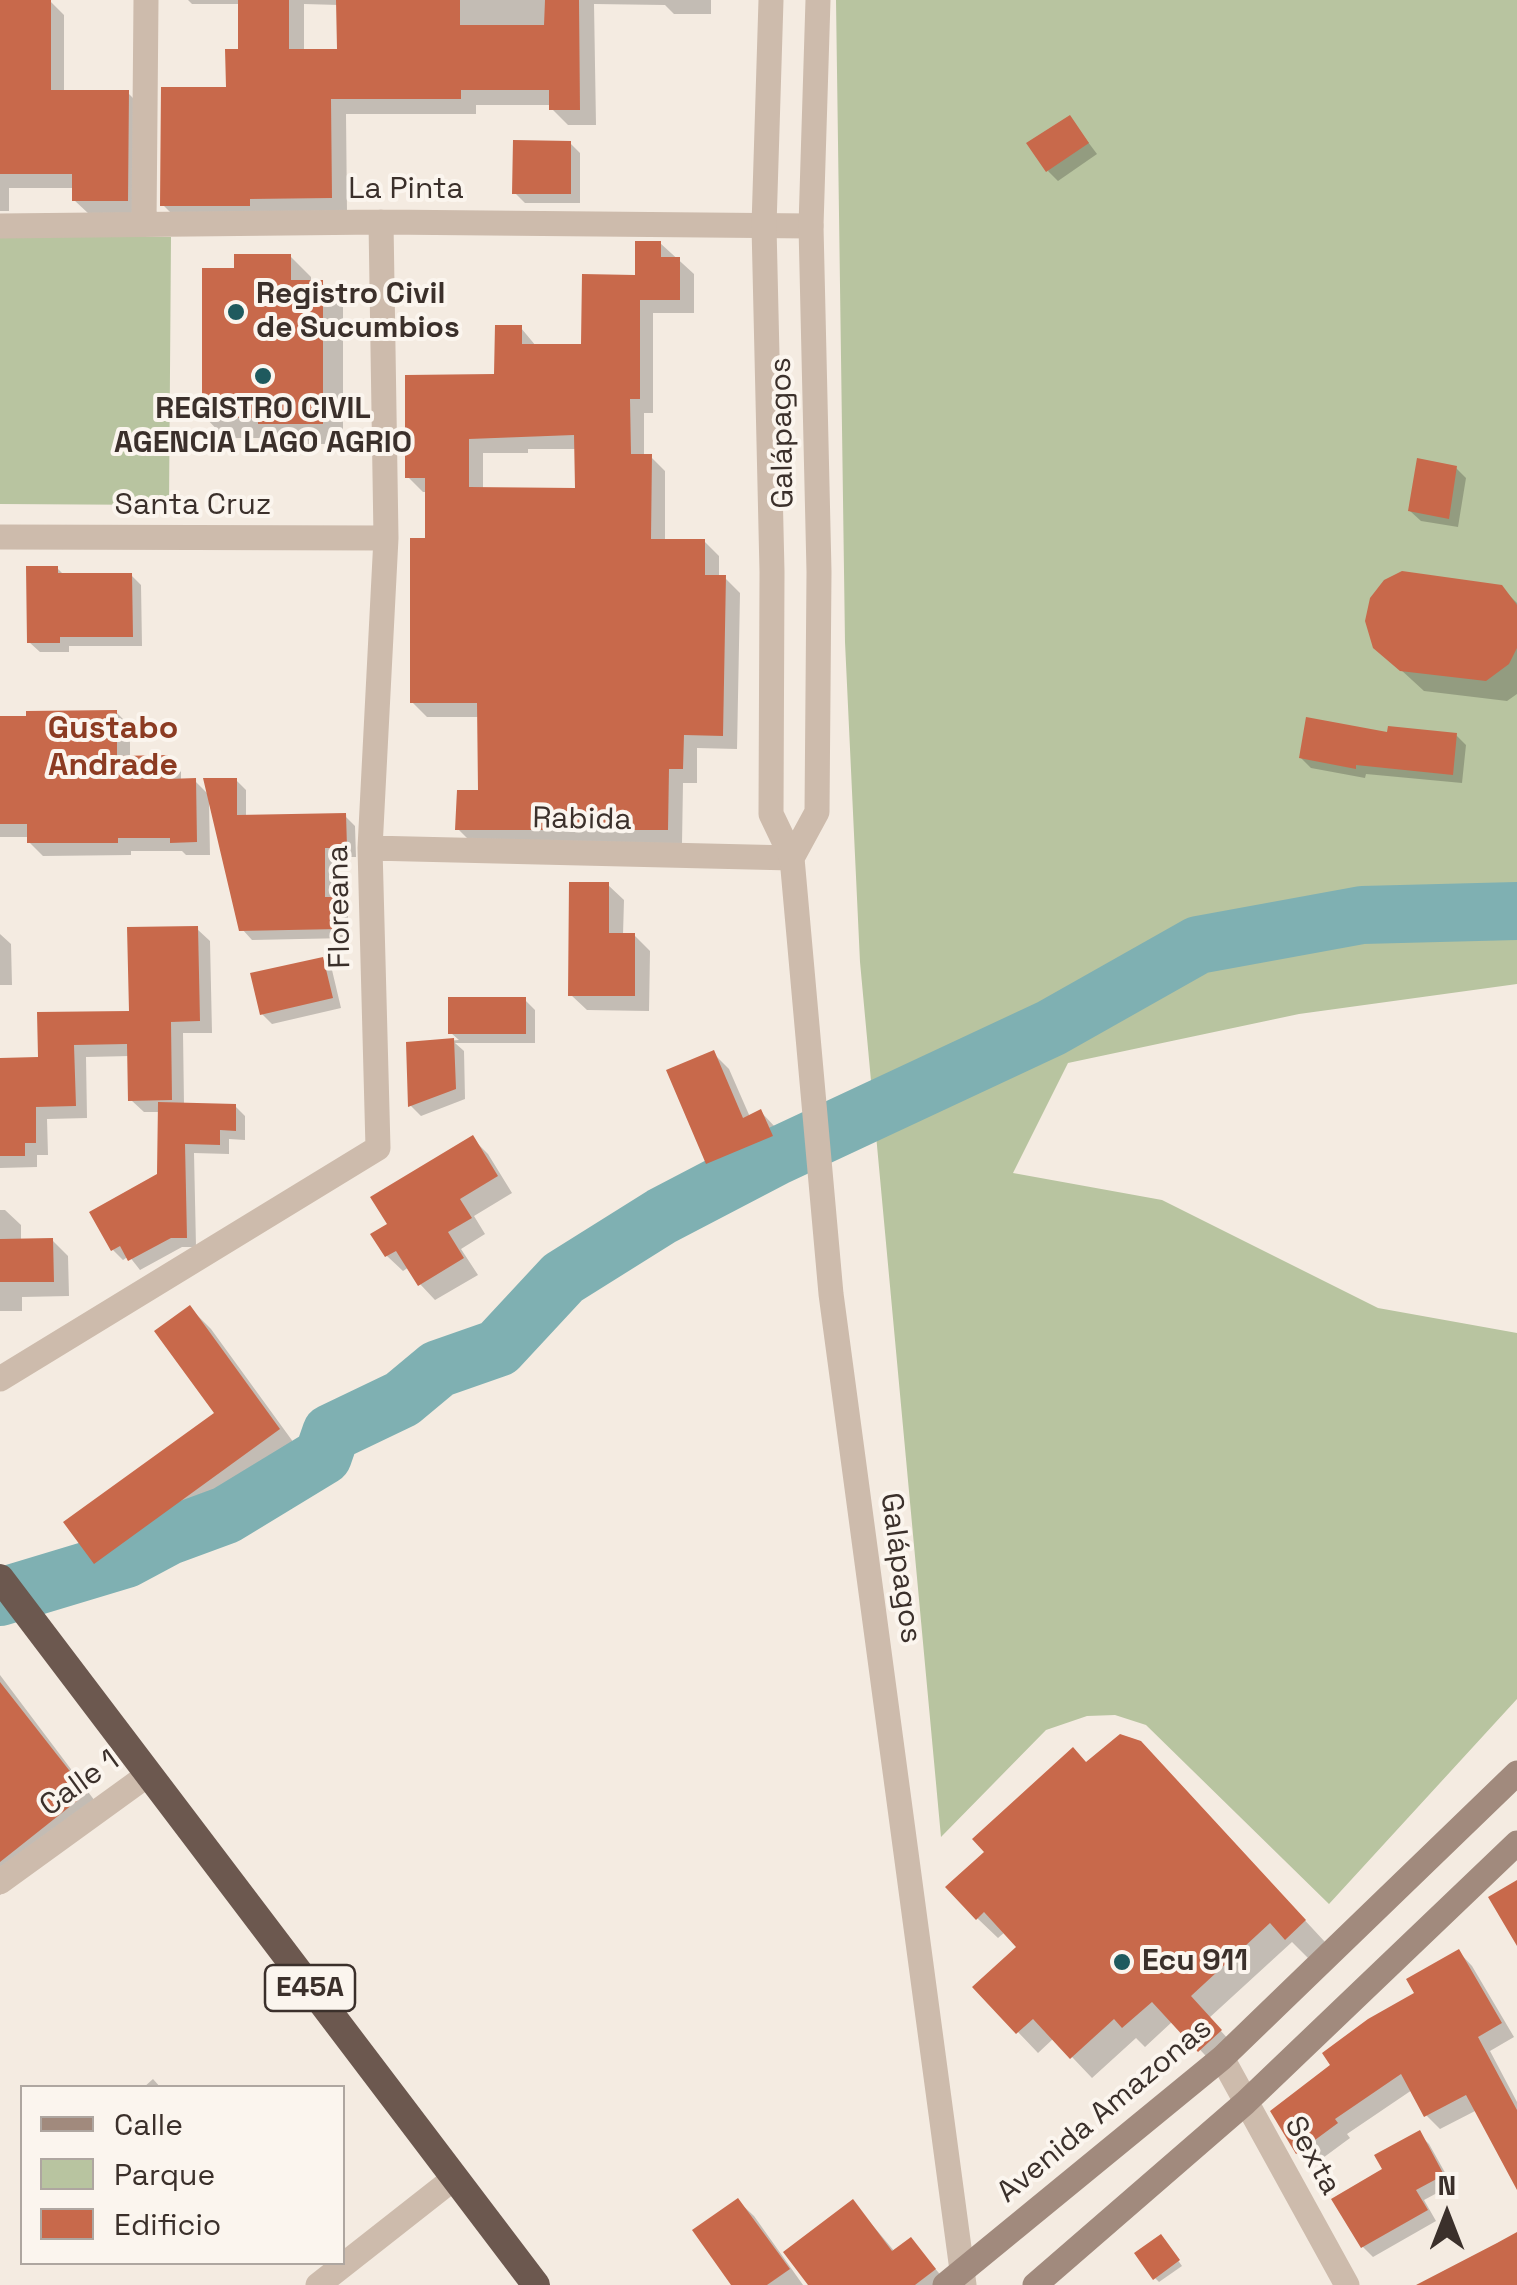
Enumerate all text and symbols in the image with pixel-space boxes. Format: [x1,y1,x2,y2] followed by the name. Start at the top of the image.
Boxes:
[348,172,464,208] street label: La Pinta
[256,277,460,348] place label: Registro Civil de Sucumbios
[225,301,247,323] marker: Registro Civil de Sucumbios
[764,357,802,509] street label: Galápagos
[252,365,274,387] marker: REGISTRO CIVIL AGENCIA LAGO AGRIO
[114,392,412,462] place label: REGISTRO CIVIL AGENCIA LAGO AGRIO
[115,488,271,524] street label: Santa Cruz
[48,710,178,785] district label: Gustabo Andrade
[532,801,632,839] street label: Rabida
[321,845,359,969] street label: Floreana
[872,1491,928,1645] street label: Galápagos
[33,1743,127,1825] street label: Calle 1
[1142,1944,1248,1980] place label: Ecu 911
[1111,1951,1133,1973] marker: Ecu 911
[265,1965,355,2011] road number: E45A
[991,2011,1219,2211] street label: Avenida Amazonas
[20,2085,345,2265] legend
[114,2105,183,2144] text: Calle
[1276,2111,1348,2201] street label: Sexta
[114,2155,215,2194] text: Parque
[1397,2165,1497,2265] north arrow
[1438,2167,1456,2203] text: N
[114,2205,221,2244] text: Edificio

